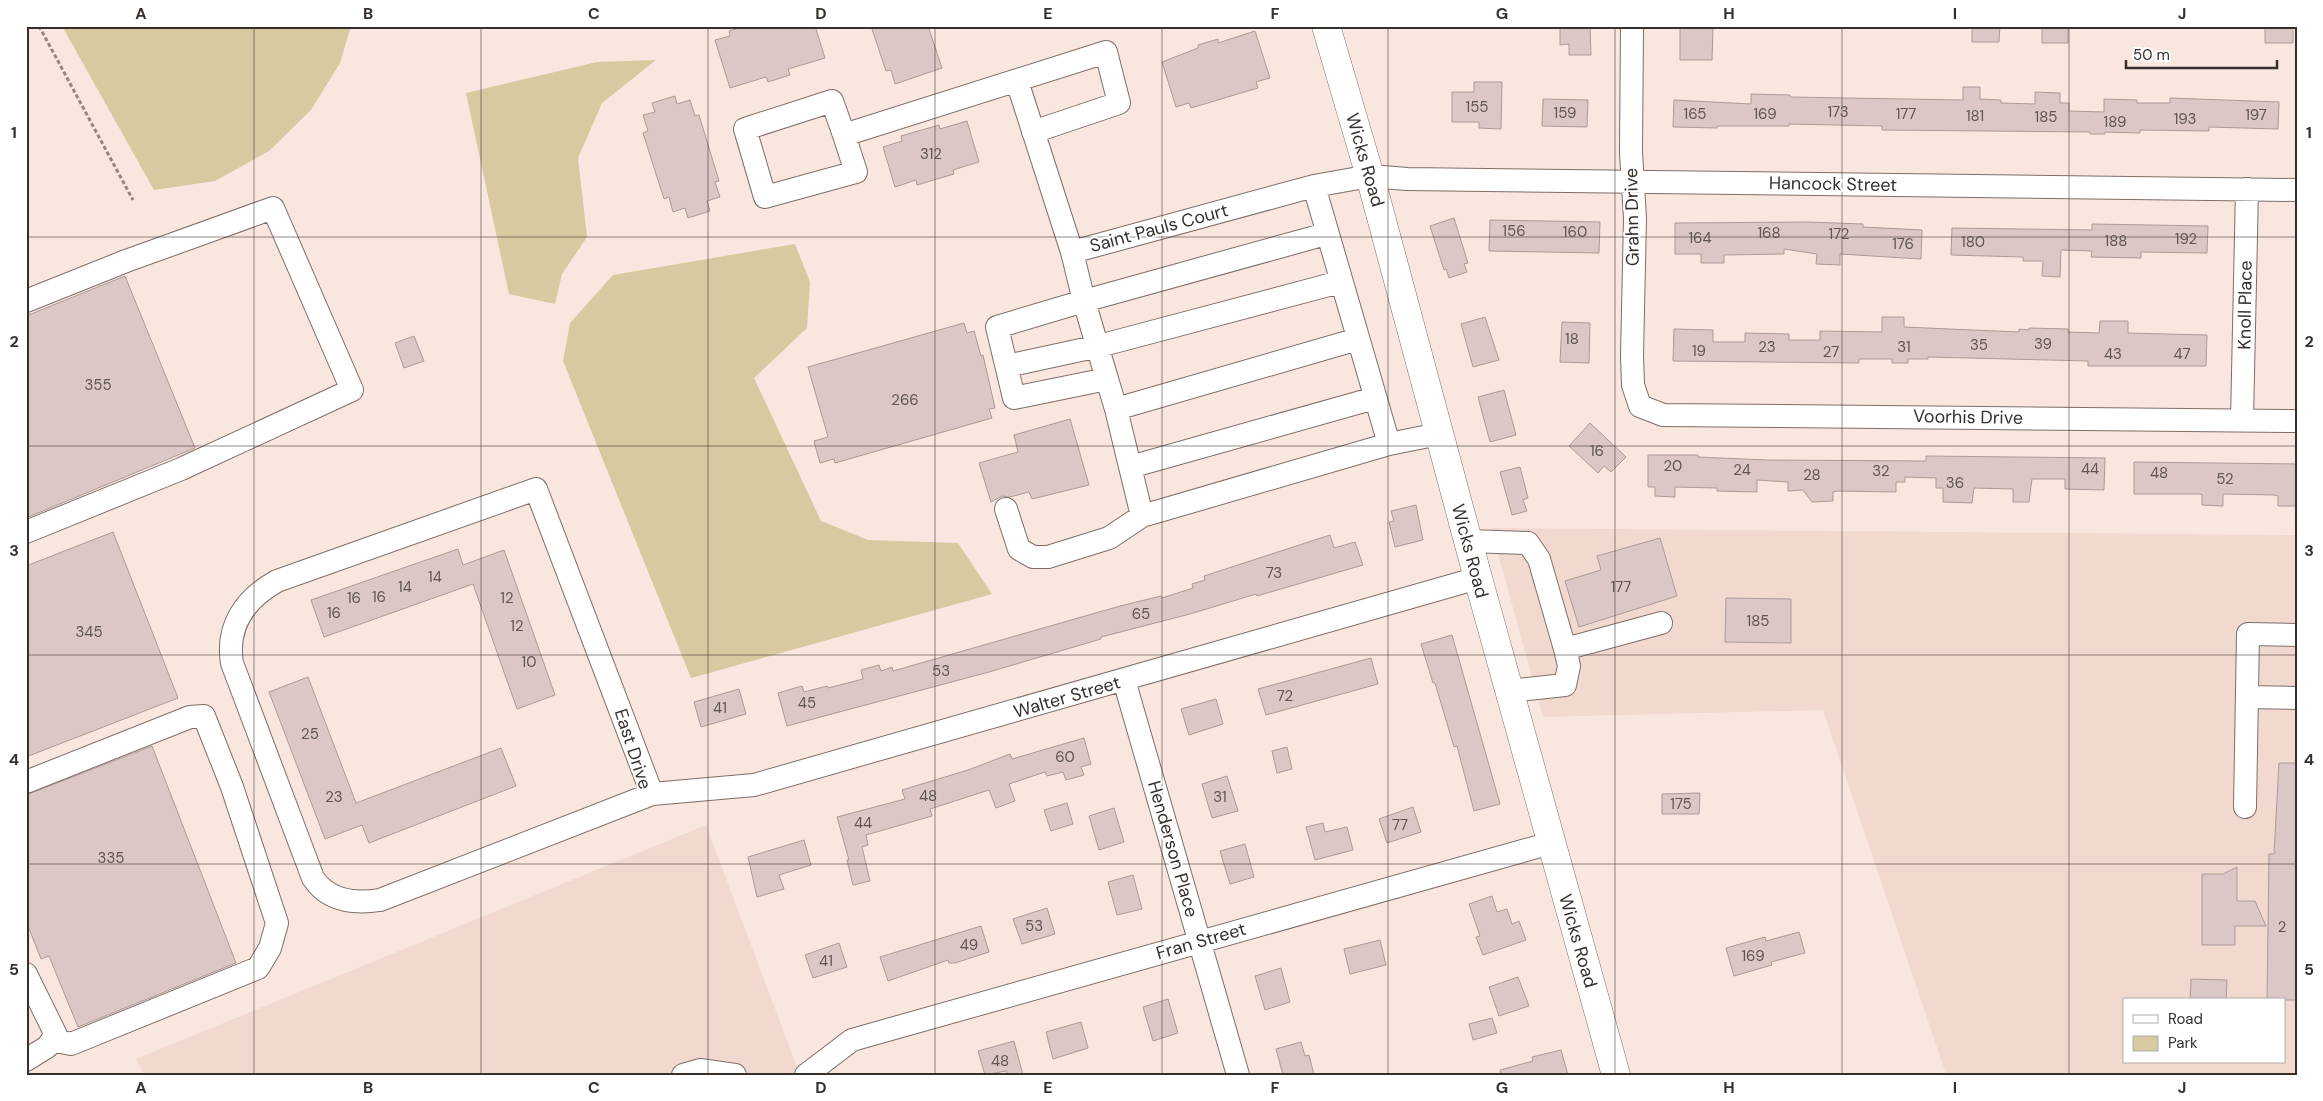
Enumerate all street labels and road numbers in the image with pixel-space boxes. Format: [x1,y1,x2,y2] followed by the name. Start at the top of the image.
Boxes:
[1340,110,1390,210] street label: Wicks Road
[1619,168,1645,266] street label: Grahn Drive
[1769,171,1897,197] street label: Hancock Street
[1087,198,1231,258] street label: Saint Pauls Court
[2232,260,2258,350] street label: Knoll Place
[1913,404,2023,430] street label: Voorhis Drive
[1446,501,1494,601] street label: Wicks Road
[1011,670,1123,724] street label: Walter Street
[609,706,657,792] street label: East Drive
[1142,778,1204,920] street label: Henderson Place
[1553,891,1603,991] street label: Wicks Road
[1153,917,1249,965] street label: Fran Street

